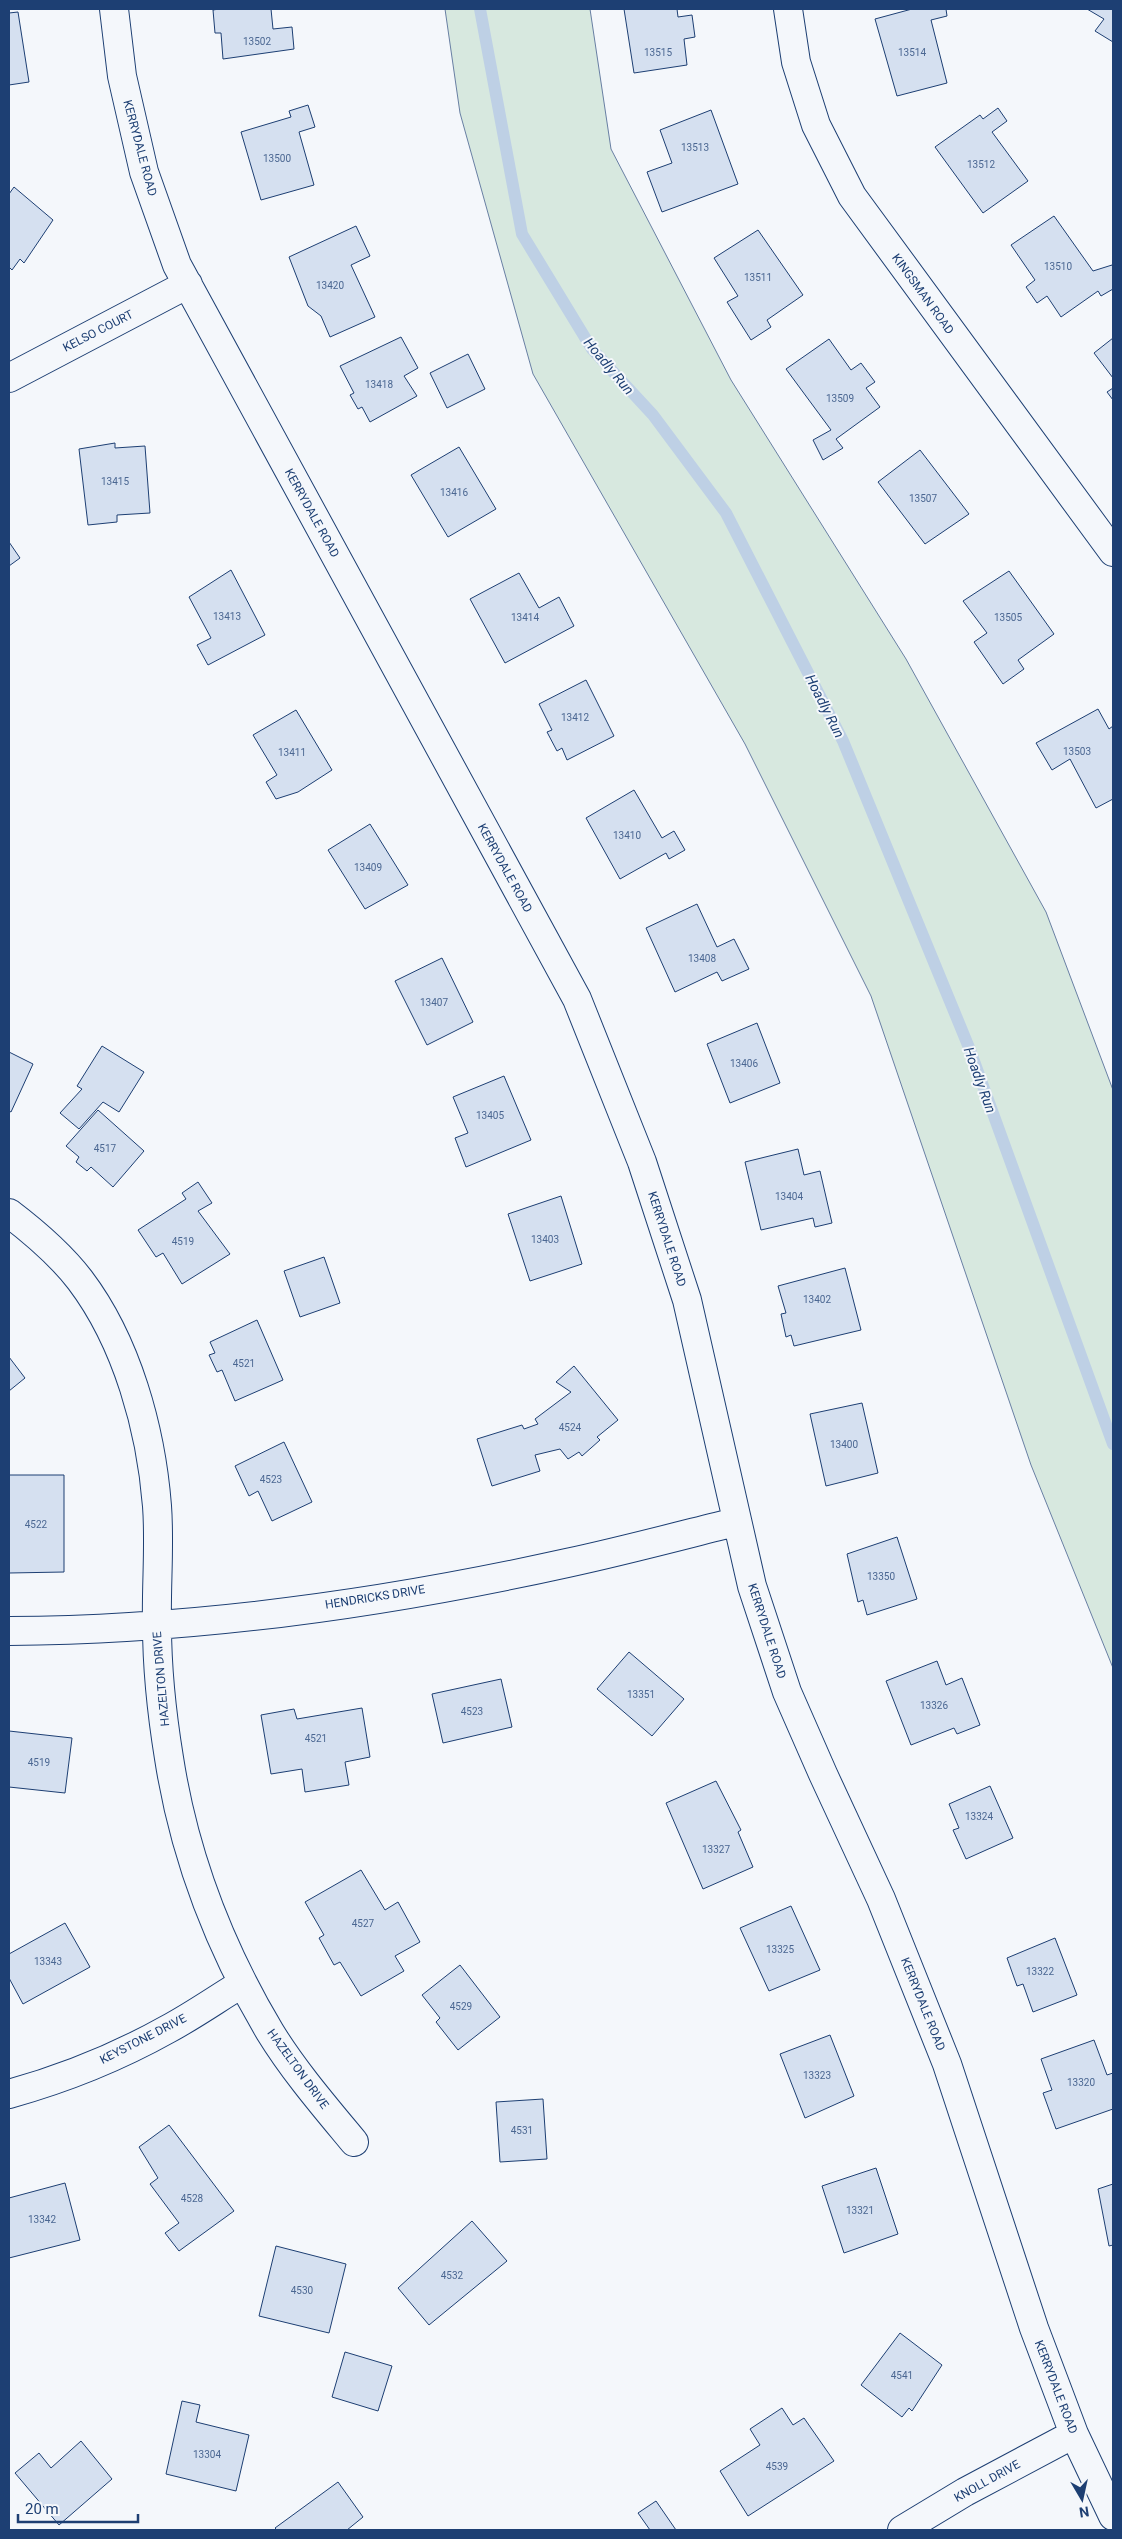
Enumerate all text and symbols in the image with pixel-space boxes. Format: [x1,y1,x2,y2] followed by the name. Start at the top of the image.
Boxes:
[243,36,271,47] house number: 13502
[644,47,672,58] house number: 13515
[898,47,926,58] house number: 13514
[120,98,160,198] street label: KERRYDALE ROAD
[681,142,709,153] house number: 13513
[263,153,291,164] house number: 13500
[967,159,995,170] house number: 13512
[889,251,957,337] street label: KINGSMAN ROAD
[1044,261,1072,272] house number: 13510
[744,272,772,283] house number: 13511
[316,280,344,291] house number: 13420
[60,307,136,355] street label: KELSO COURT
[581,334,637,398] water label: Hoadly Run
[365,379,393,390] house number: 13418
[826,393,854,404] house number: 13509
[282,466,342,560] street label: KERRYDALE ROAD
[101,476,129,487] house number: 13415
[440,487,468,498] house number: 13416
[909,493,937,504] house number: 13507
[213,611,241,622] house number: 13413
[511,612,539,623] house number: 13414
[994,612,1022,623] house number: 13505
[802,672,848,740] water label: Hoadly Run
[561,712,589,723] house number: 13412
[1063,746,1091,757] house number: 13503
[278,747,306,758] house number: 13411
[475,821,535,915] street label: KERRYDALE ROAD
[613,830,641,841] house number: 13410
[354,862,382,873] house number: 13409
[688,953,716,964] house number: 13408
[420,997,448,1008] house number: 13407
[961,1045,999,1115] water label: Hoadly Run
[730,1058,758,1069] house number: 13406
[476,1110,504,1121] house number: 13405
[94,1143,117,1154] house number: 4517
[645,1190,689,1288] street label: KERRYDALE ROAD
[775,1191,803,1202] house number: 13404
[531,1234,559,1245] house number: 13403
[172,1236,194,1247] house number: 4519
[803,1294,831,1305] house number: 13402
[233,1358,255,1369] house number: 4521
[559,1422,582,1433] house number: 4524
[830,1439,858,1450] house number: 13400
[260,1474,282,1485] house number: 4523
[25,1519,48,1530] house number: 4522
[867,1571,895,1582] house number: 13350
[324,1582,426,1612] street label: HENDRICKS DRIVE
[745,1582,789,1680] street label: KERRYDALE ROAD
[150,1631,172,1727] street label: HAZELTON DRIVE
[627,1689,655,1700] house number: 13351
[920,1700,948,1711] house number: 13326
[461,1706,483,1717] house number: 4523
[305,1733,327,1744] house number: 4521
[28,1757,50,1768] house number: 4519
[965,1811,993,1822] house number: 13324
[702,1844,730,1855] house number: 13327
[352,1918,375,1929] house number: 4527
[766,1944,794,1955] house number: 13325
[898,1955,948,2053] street label: KERRYDALE ROAD
[34,1956,62,1967] house number: 13343
[1026,1966,1054,1977] house number: 13322
[450,2001,472,2012] house number: 4529
[97,2011,189,2067] street label: KEYSTONE DRIVE
[264,2026,332,2112] street label: HAZELTON DRIVE
[803,2070,831,2081] house number: 13323
[1067,2077,1095,2088] house number: 13320
[511,2125,533,2136] house number: 4531
[181,2193,204,2204] house number: 4528
[846,2205,874,2216] house number: 13321
[28,2214,56,2225] house number: 13342
[441,2270,464,2281] house number: 4532
[291,2285,314,2296] house number: 4530
[1032,2338,1080,2436] street label: KERRYDALE ROAD
[891,2370,913,2381] house number: 4541
[193,2449,221,2460] house number: 13304
[952,2457,1023,2505] street label: KNOLL DRIVE
[766,2461,788,2472] house number: 4539
[1057,2474,1107,2524] north arrow
[18,2492,138,2524] scale bar
[25,2500,59,2518] text: 20 m
[1078,2503,1090,2521] text: N

